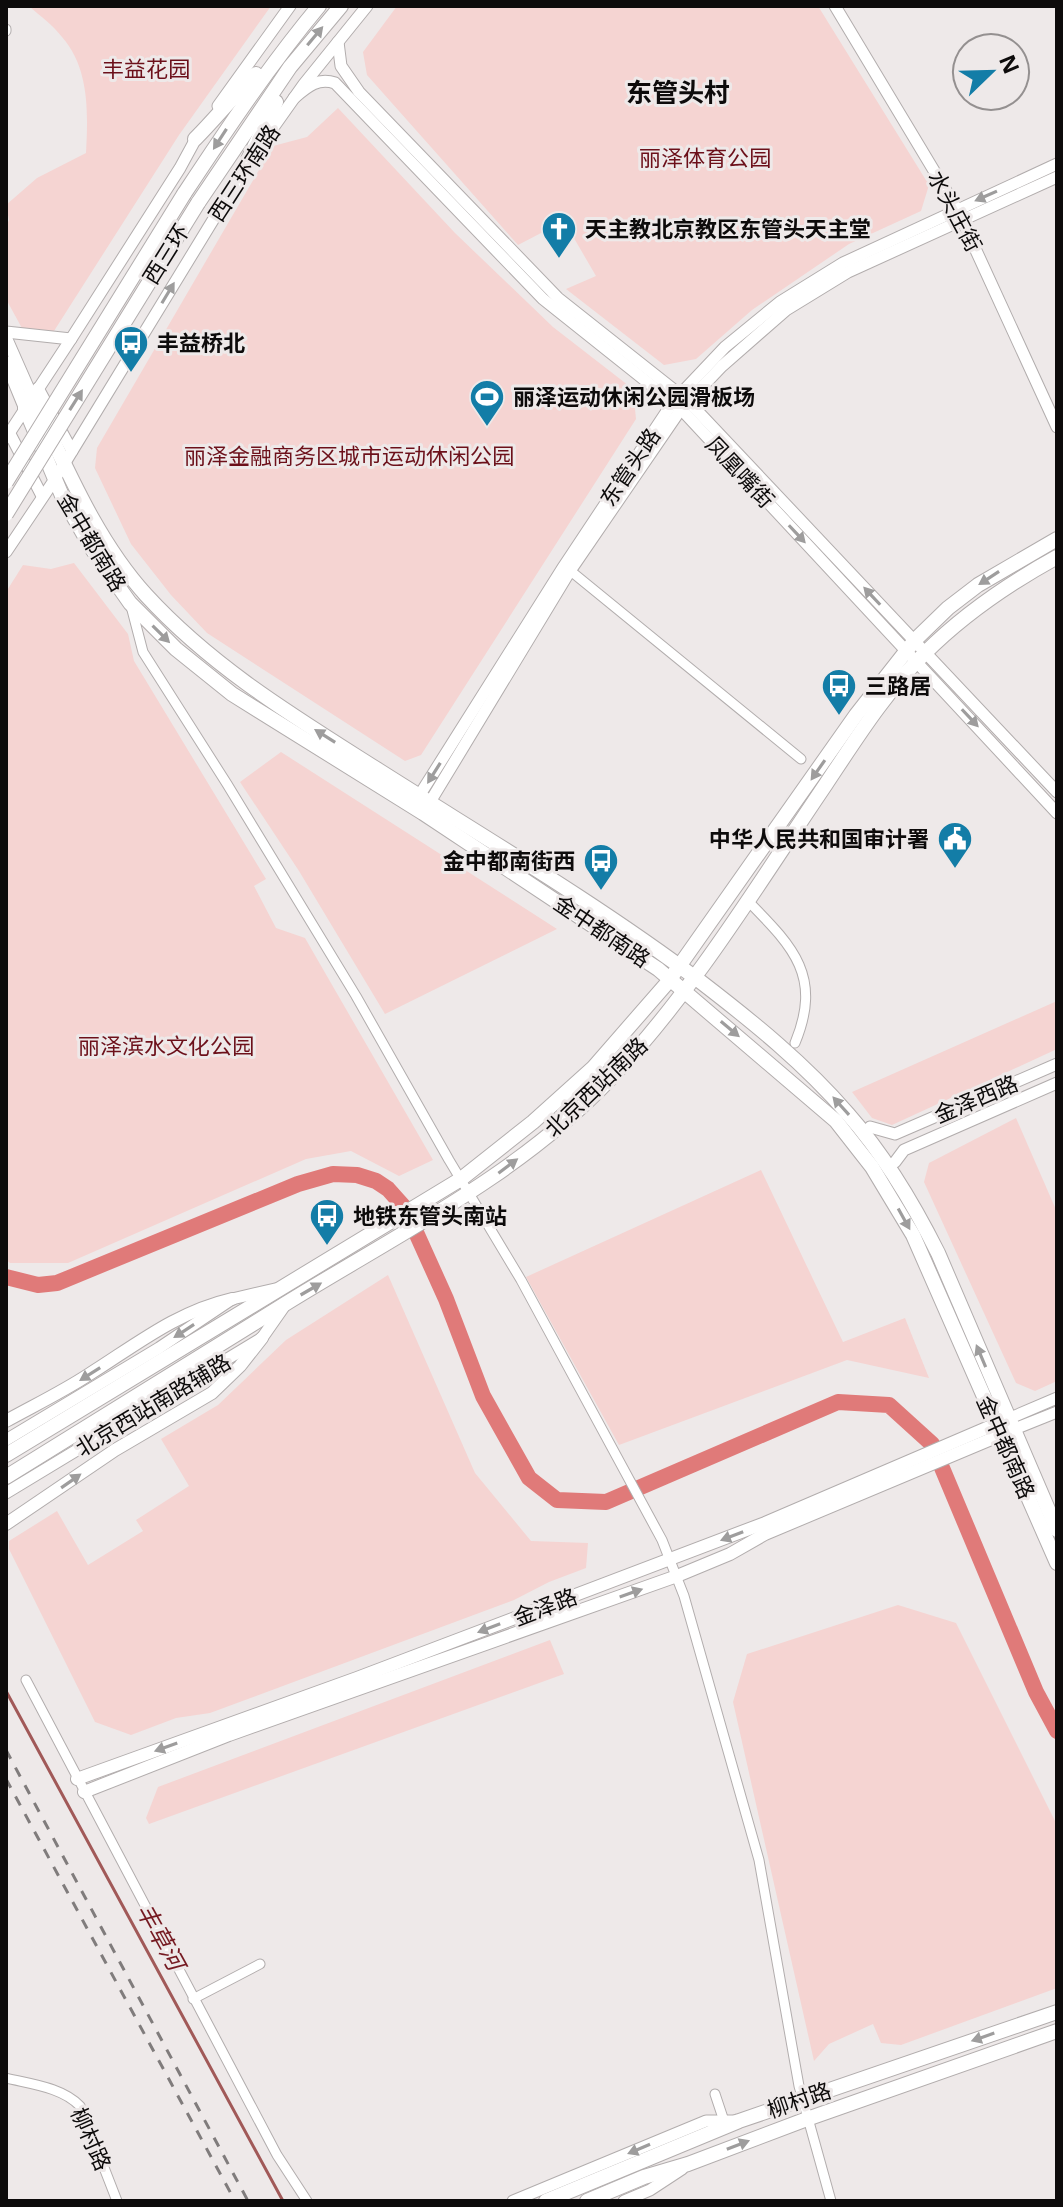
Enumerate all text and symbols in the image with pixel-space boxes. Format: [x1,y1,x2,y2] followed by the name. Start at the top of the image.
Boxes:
[306,27,323,47] one-way arrow
[951,32,1031,112] north arrow
[993,50,1028,78] text: N
[102,53,190,83] park label: 丰益花园
[626,74,730,110] district label: 东管头村
[201,118,286,227] street label: 西三环南路
[212,129,227,150] one-way arrow
[639,142,771,172] park label: 丽泽体育公园
[922,165,990,256] street label: 水头庄街
[974,189,998,203] one-way arrow
[540,210,578,260] church icon: 天主教北京教区东管头天主堂
[585,213,871,243] place label: 天主教北京教区东管头天主堂
[135,218,195,289] street label: 西三环
[161,282,175,304] one-way arrow
[112,324,150,374] bus stop icon: 丰益桥北
[157,327,245,357] place label: 丰益桥北
[468,378,506,428] sports icon: 丽泽运动休闲公园滑板场
[513,381,755,411] place label: 丽泽运动休闲公园滑板场
[69,389,84,410] one-way arrow
[592,422,666,511] street label: 东管头路
[700,429,782,514] street label: 凤凰嘴街
[184,440,514,470] park label: 丽泽金融商务区城市运动休闲公园
[52,487,134,596] street label: 金中都南路
[788,524,806,543] one-way arrow
[978,570,1000,584] one-way arrow
[863,586,881,605] one-way arrow
[152,624,170,643] one-way arrow
[820,667,858,717] bus stop icon: 三路居
[865,670,931,700] place label: 三路居
[960,709,978,728] one-way arrow
[314,730,336,744] one-way arrow
[811,760,826,781] one-way arrow
[426,762,441,783] one-way arrow
[936,820,974,870] public building icon: 中华人民共和国审计署
[709,823,929,853] place label: 中华人民共和国审计署
[582,842,620,892] bus stop icon: 金中都南街西
[443,845,575,875] place label: 金中都南街西
[549,887,657,973] street label: 金中都南路
[720,1020,740,1037] one-way arrow
[78,1030,254,1060] park label: 丽泽滨水文化公园
[537,1030,653,1143] street label: 北京西站南路
[929,1067,1022,1129] street label: 金泽西路
[833,1097,850,1117] one-way arrow
[498,1158,518,1174] one-way arrow
[308,1197,346,1247] bus stop icon: 地铁东管头南站
[353,1200,507,1230] place label: 地铁东管头南站
[897,1208,911,1230] one-way arrow
[300,1282,322,1296] one-way arrow
[173,1323,195,1338] one-way arrow
[974,1344,987,1368] one-way arrow
[69,1346,236,1462] street label: 北京西站南路辅路
[79,1367,100,1382] one-way arrow
[971,1390,1043,1503] street label: 金中都南路
[60,1474,81,1489] one-way arrow
[720,1530,744,1543] one-way arrow
[508,1580,581,1632] street label: 金泽路
[619,1586,643,1598] one-way arrow
[477,1622,501,1635] one-way arrow
[154,1742,178,1754] one-way arrow
[129,1897,195,1979] water label: 丰草河
[971,2032,995,2044] one-way arrow
[763,2074,835,2124] street label: 柳村路
[65,2102,119,2175] street label: 柳村路
[727,2138,751,2151] one-way arrow
[627,2143,651,2156] one-way arrow

